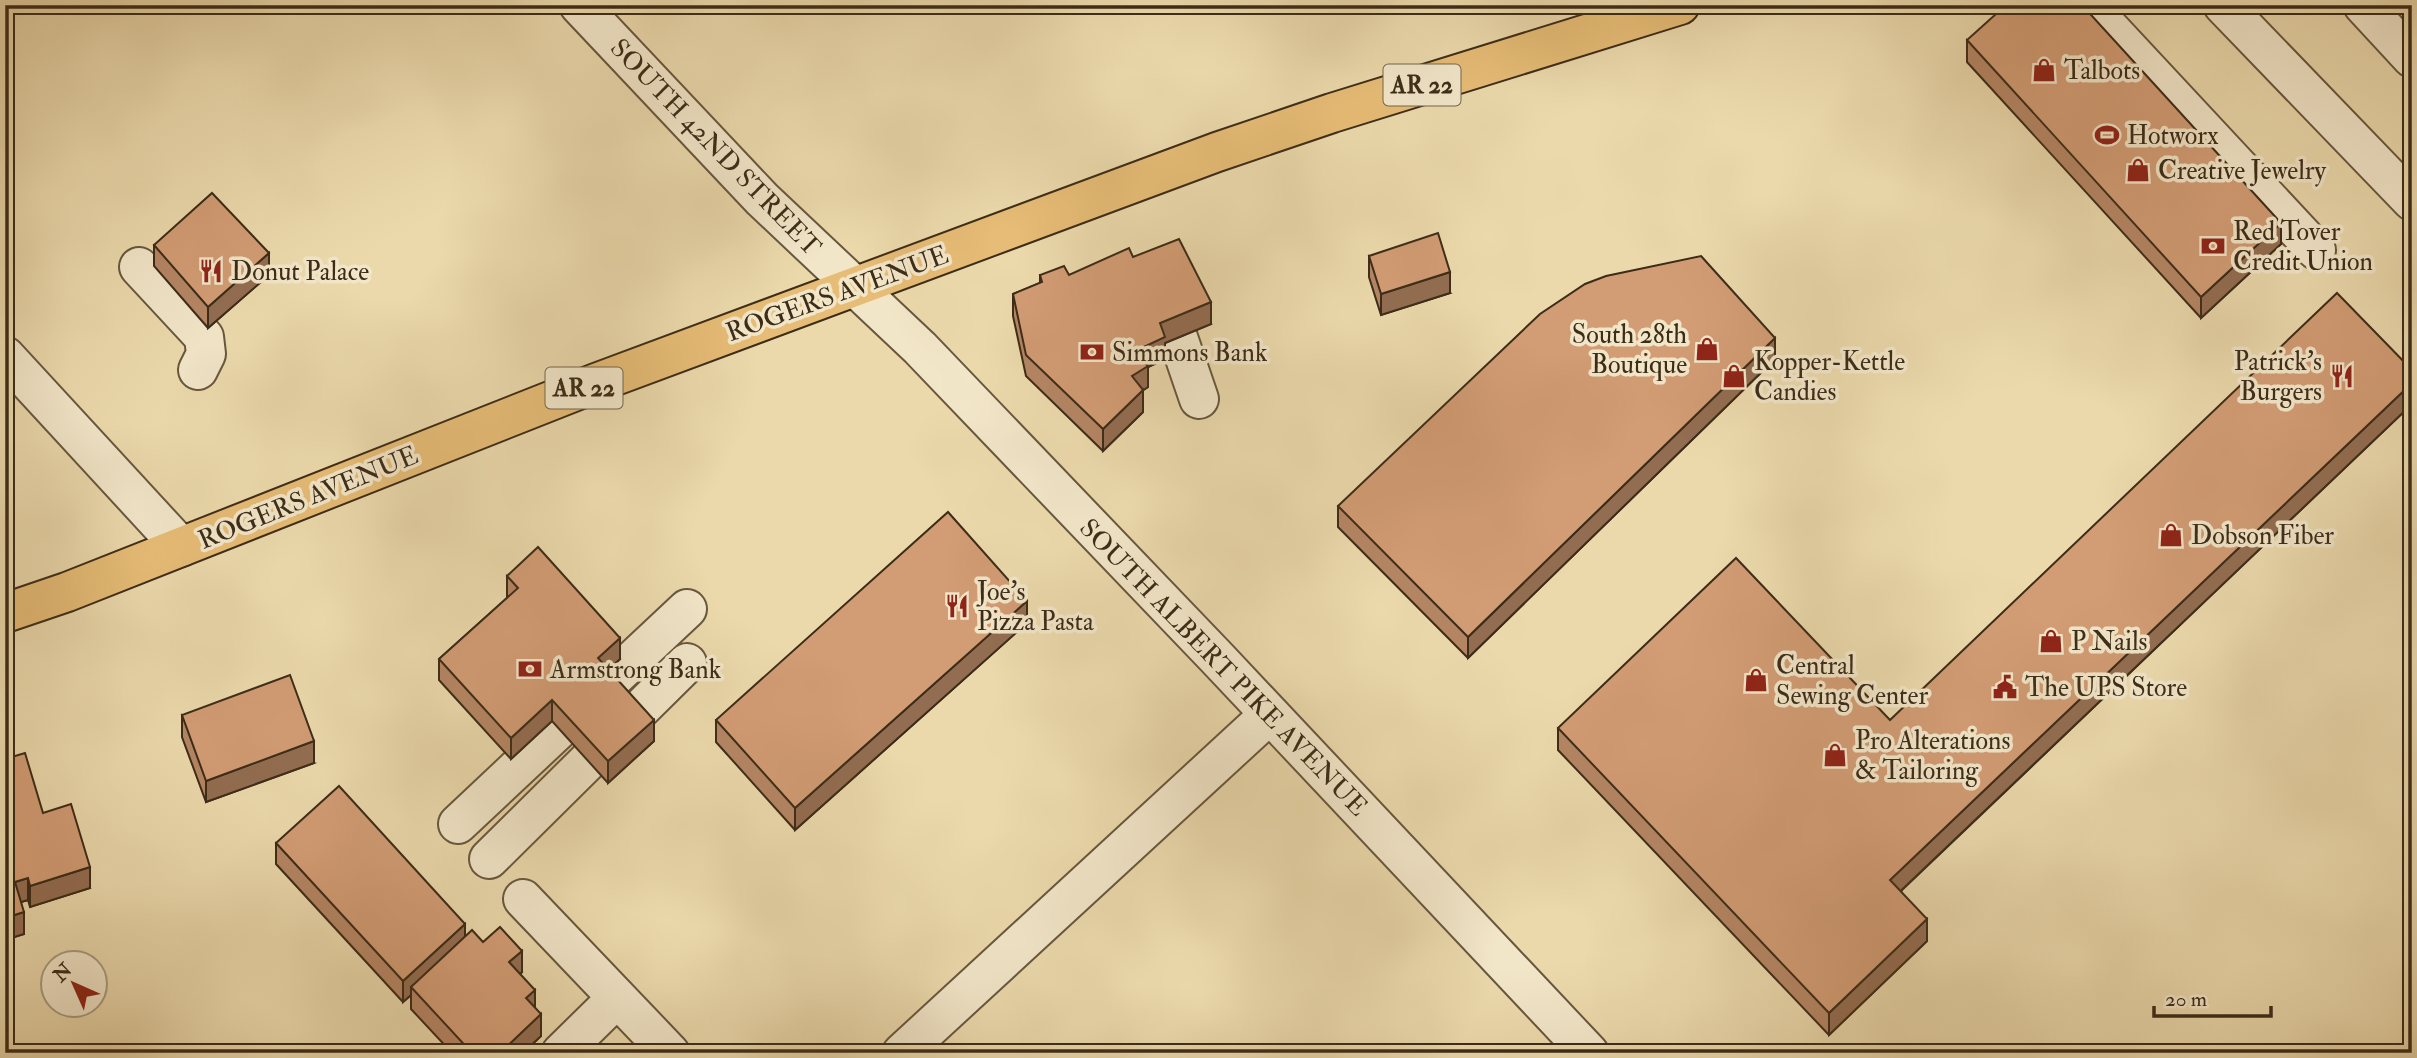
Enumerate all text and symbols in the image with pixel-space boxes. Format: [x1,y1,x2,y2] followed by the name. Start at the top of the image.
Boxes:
[603,32,827,263] street label: SOUTH 42ND STREET
[2064,55,2140,87] place label: Talbots
[2030,56,2058,84] shop icon: Talbots
[1384,64,1460,106] road number: AR 22
[2127,120,2219,152] place label: Hotworx
[2093,121,2121,149] sports icon: Hotworx
[2158,155,2327,187] place label: Creative Jewelry
[2124,156,2152,184] shop icon: Creative Jewelry
[2233,216,2373,278] place label: Red Tover Credit Union
[2199,232,2227,260] bank icon: Red Tover Credit Union
[722,239,953,349] street label: ROGERS AVENUE
[231,256,369,288] place label: Donut Palace
[197,257,225,285] restaurant icon: Donut Palace
[1572,319,1687,381] place label: South 28th Boutique
[1693,335,1721,363] shop icon: South 28th Boutique
[1112,337,1268,369] place label: Simmons Bank
[1078,338,1106,366] bank icon: Simmons Bank
[1754,346,1905,408] place label: Kopper-Kettle Candies
[2234,346,2322,408] place label: Patrick's Burgers
[1720,362,1748,390] shop icon: Kopper-Kettle Candies
[2328,362,2356,390] restaurant icon: Patrick's Burgers
[546,368,622,408] road number: AR 22
[194,439,423,557] street label: ROGERS AVENUE
[1073,512,1374,823] street label: SOUTH ALBERT PIKE AVENUE
[2191,520,2334,552] place label: Dobson Fiber
[2157,521,2185,549] shop icon: Dobson Fiber
[976,576,1094,638] place label: Joe's Pizza Pasta
[943,592,971,620] restaurant icon: Joe's Pizza Pasta
[2071,626,2148,658] place label: P Nails
[2037,627,2065,655] shop icon: P Nails
[1776,650,1928,712] place label: Central Sewing Center
[549,654,722,686] place label: Armstrong Bank
[516,655,544,683] bank icon: Armstrong Bank
[1742,666,1770,694] shop icon: Central Sewing Center
[2025,672,2187,704] place label: The UPS Store
[1991,673,2019,701] public building icon: The UPS Store
[1855,725,2010,787] place label: Pro Alterations & Tailoring
[1821,741,1849,769] shop icon: Pro Alterations & Tailoring
[38,950,108,1020] north arrow
[47,957,78,988] text: N
[2154,974,2272,1018] scale bar
[2165,986,2207,1013] text: 20 m

